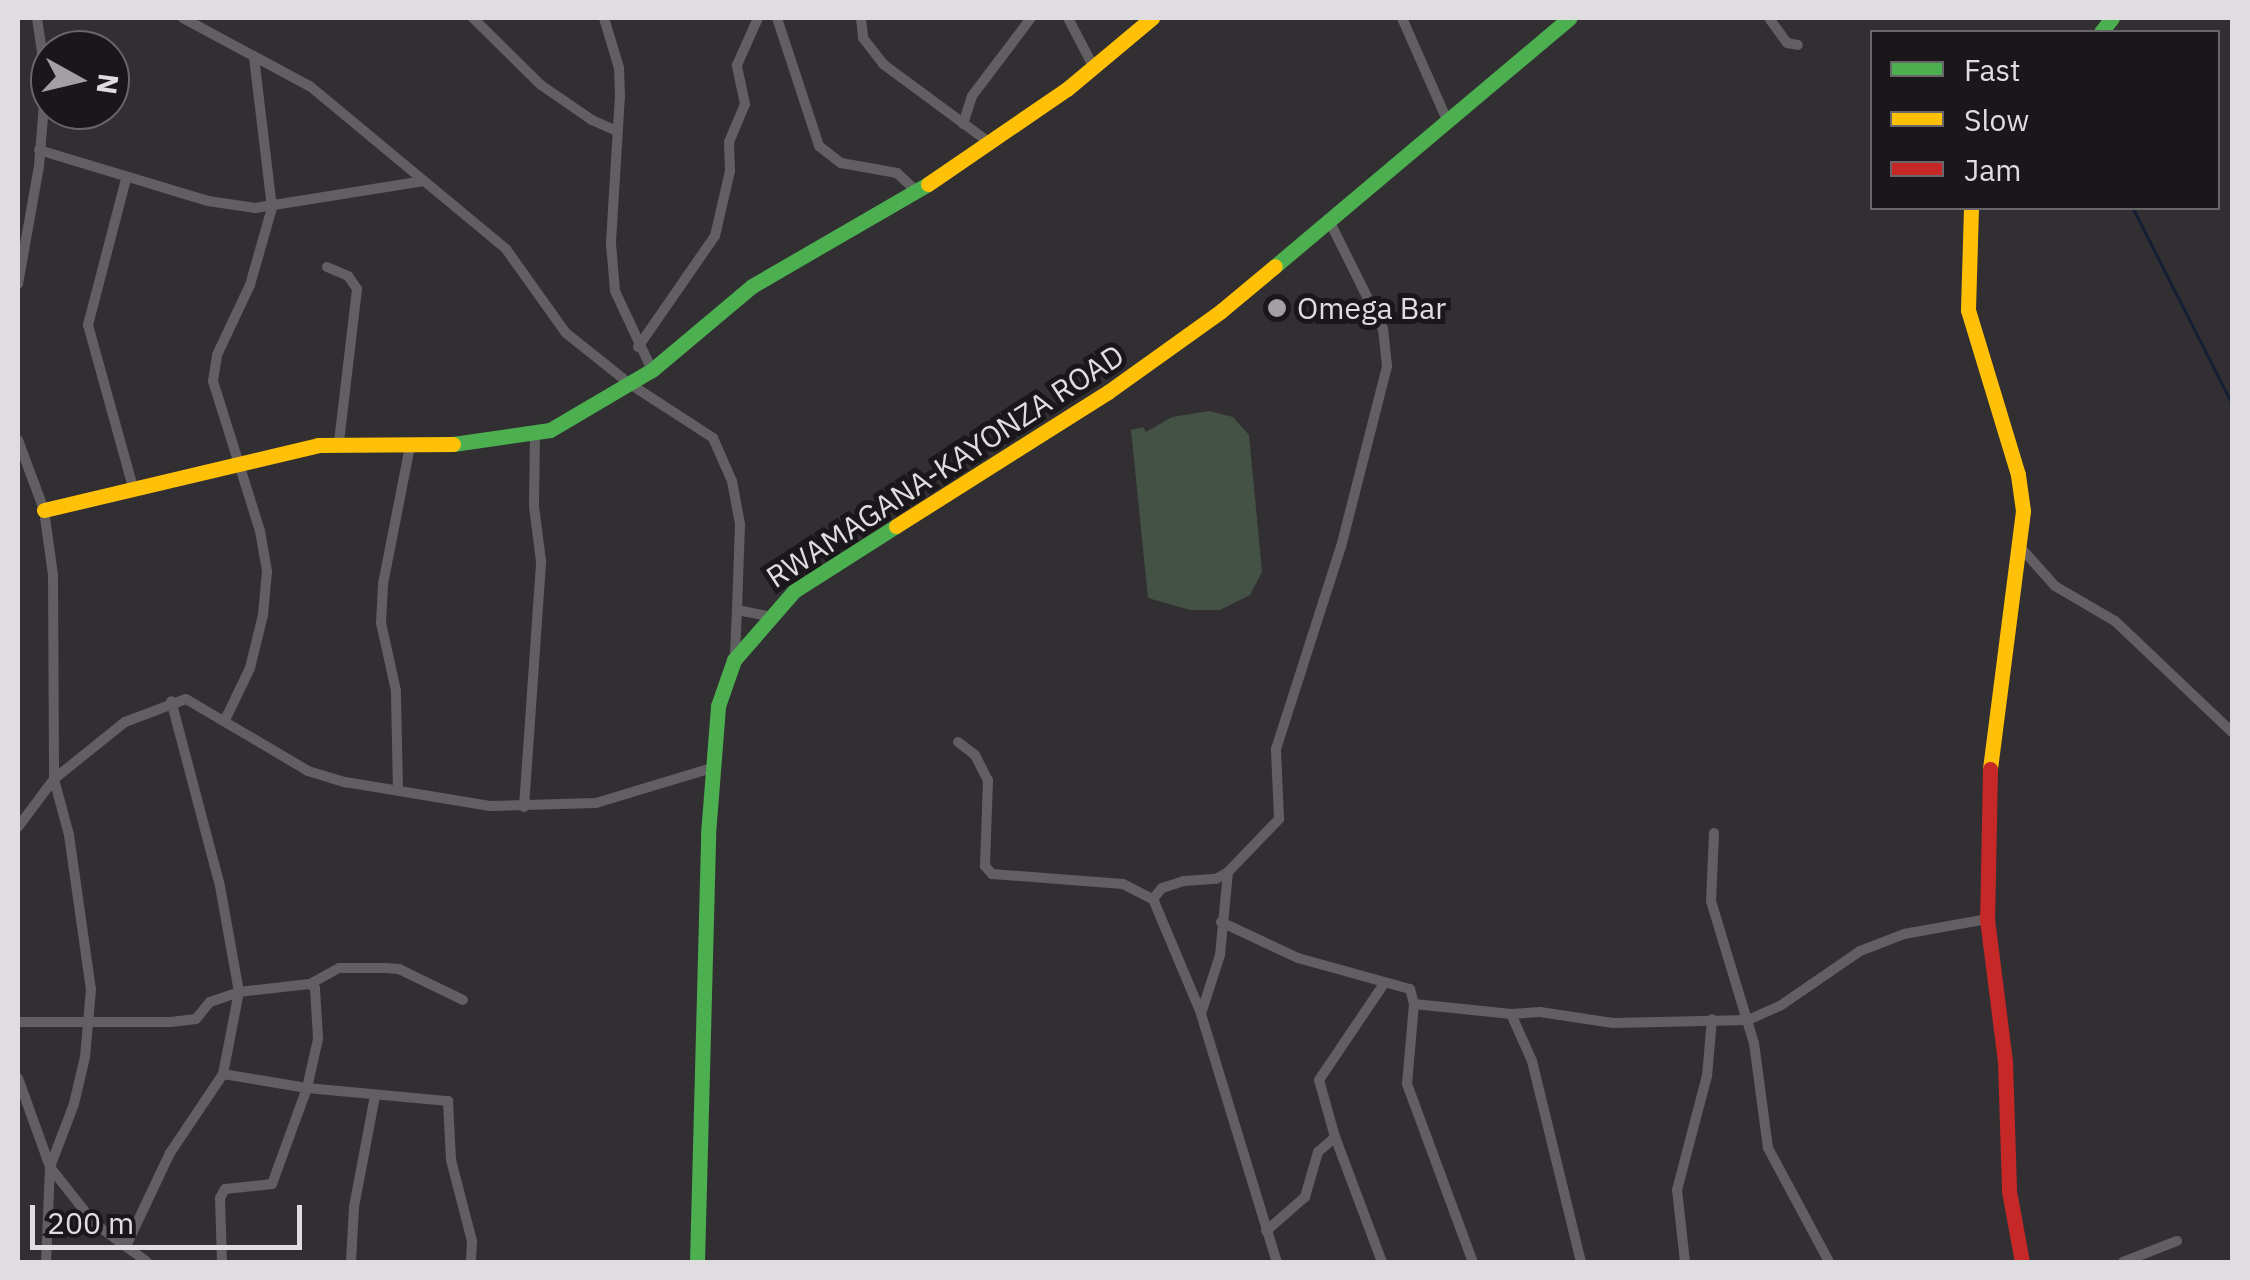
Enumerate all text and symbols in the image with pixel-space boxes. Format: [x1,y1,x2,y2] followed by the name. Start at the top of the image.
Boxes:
[30,30,130,130] north arrow
[1870,30,2220,210] legend
[1964,50,2021,89] text: Fast
[88,71,128,97] text: N
[1964,100,2029,139] text: Slow
[1964,150,2022,189] text: Jam
[1297,290,1446,326] place label: Omega Bar
[1266,297,1288,319] marker: Omega Bar
[760,337,1130,595] street label: RWAMAGANA-KAYONZA ROAD
[35,1185,308,1247] scale bar
[47,1203,134,1242] text: 200 m

